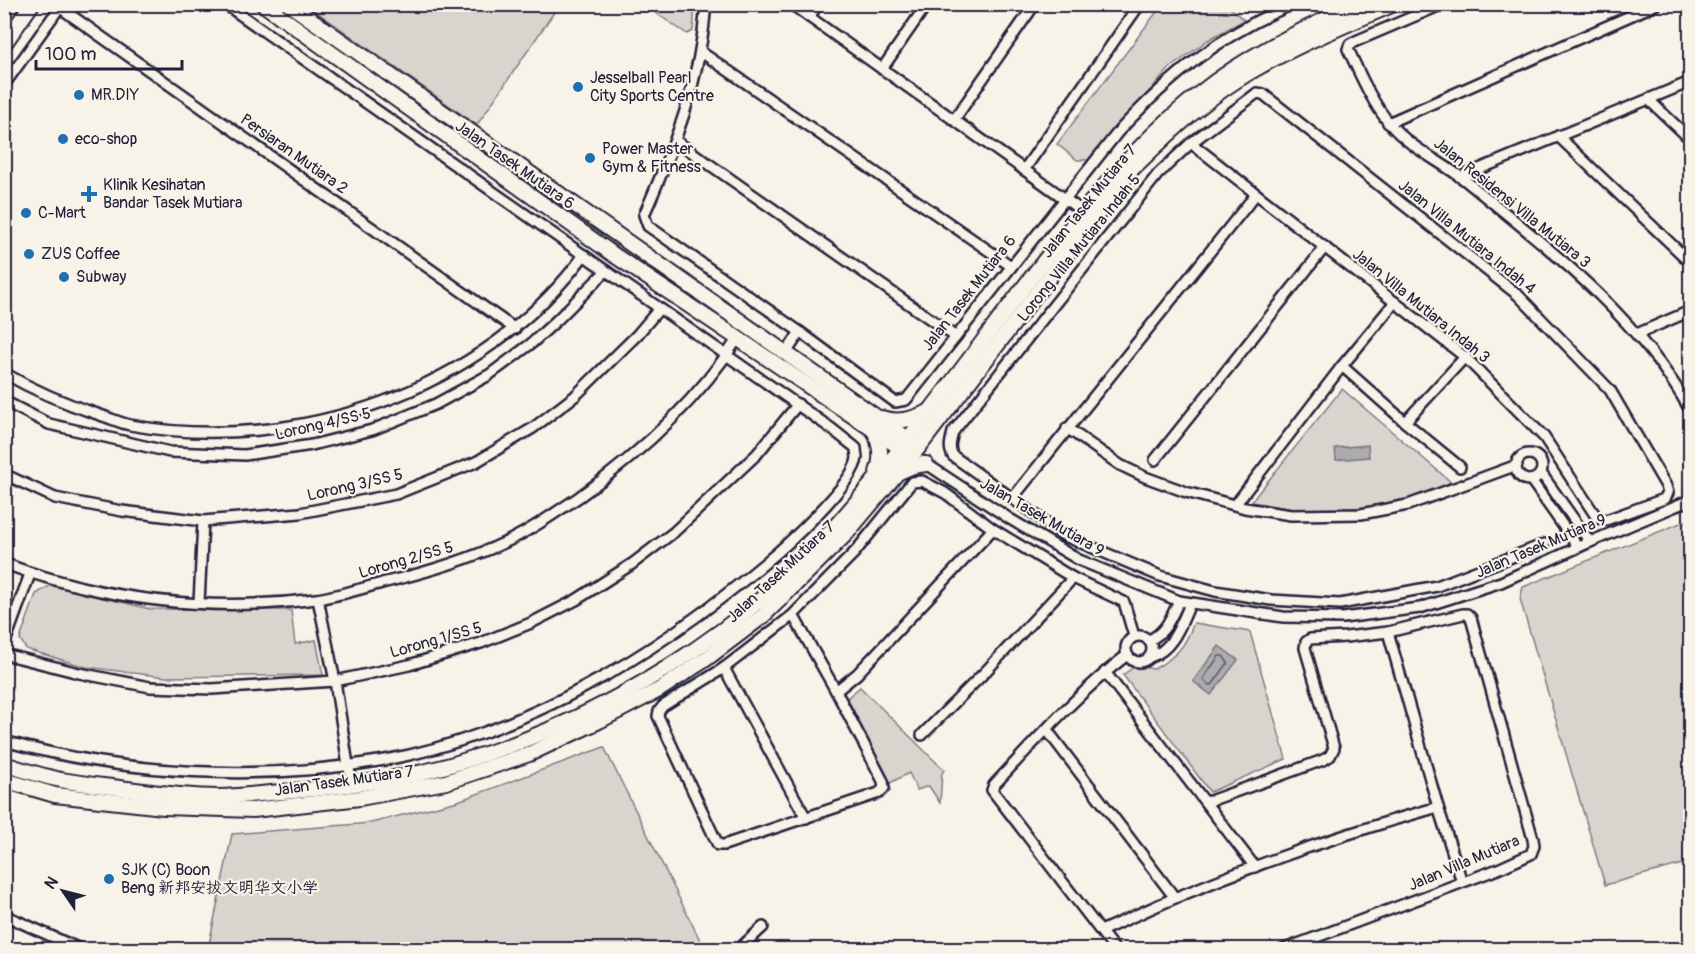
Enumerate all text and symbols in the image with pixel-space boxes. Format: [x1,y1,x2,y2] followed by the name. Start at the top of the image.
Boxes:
[36,33,182,71] scale bar
[45,43,97,66] text: 100 m
[590,68,714,106] place label: Jesselball Pearl City Sports Centre
[571,80,585,94] marker: Jesselball Pearl City Sports Centre
[91,85,139,105] place label: MR.DIY
[72,88,86,102] marker: MR.DIY
[236,109,352,199] street label: Persiaran Mutiara 2
[451,116,579,214] street label: Jalan Tasek Mutiara 6
[75,129,137,149] place label: eco-shop
[56,132,70,146] marker: eco-shop
[1429,134,1595,273] street label: Jalan Residensi Villa Mutiara 3
[602,139,701,177] place label: Power Master Gym & Fitness
[1037,140,1141,262] street label: Jalan Tasek Mutiara 7
[583,151,597,165] marker: Power Master Gym & Fitness
[1013,170,1145,326] street label: Lorong Villa Mutiara Indah 5
[103,175,243,213] place label: Klinik Kesihatan Bandar Tasek Mutiara
[1394,175,1540,299] street label: Jalan Villa Mutiara Indah 4
[80,185,98,203] marker: Klinik Kesihatan Bandar Tasek Mutiara
[38,203,86,223] place label: C-Mart
[19,206,33,220] marker: C-Mart
[918,231,1020,355] street label: Jalan Tasek Mutiara 6
[41,244,120,264] place label: ZUS Coffee
[1348,244,1494,368] street label: Jalan Villa Mutiara Indah 3
[22,247,36,261] marker: ZUS Coffee
[76,267,126,287] place label: Subway
[57,270,71,284] marker: Subway
[273,403,373,445] street label: Lorong 4/SS 5
[305,464,405,506] street label: Lorong 3/SS 5
[976,473,1108,561] street label: Jalan Tasek Mutiara 9
[1473,509,1609,583] street label: Jalan Tasek Mutiara 9
[723,516,840,627] street label: Jalan Tasek Mutiara 7
[356,537,456,583] street label: Lorong 2/SS 5
[388,617,484,663] street label: Lorong 1/SS 5
[273,761,415,801] street label: Jalan Tasek Mutiara 7
[1405,831,1523,895] street label: Jalan Villa Mutiara
[121,860,318,898] place label: SJK (C) Boon Beng 新邦安拔文明华文小学
[33,861,93,921] north arrow
[102,872,116,886] marker: SJK (C) Boon Beng 新邦安拔文明华文小学
[40,873,63,893] text: N

